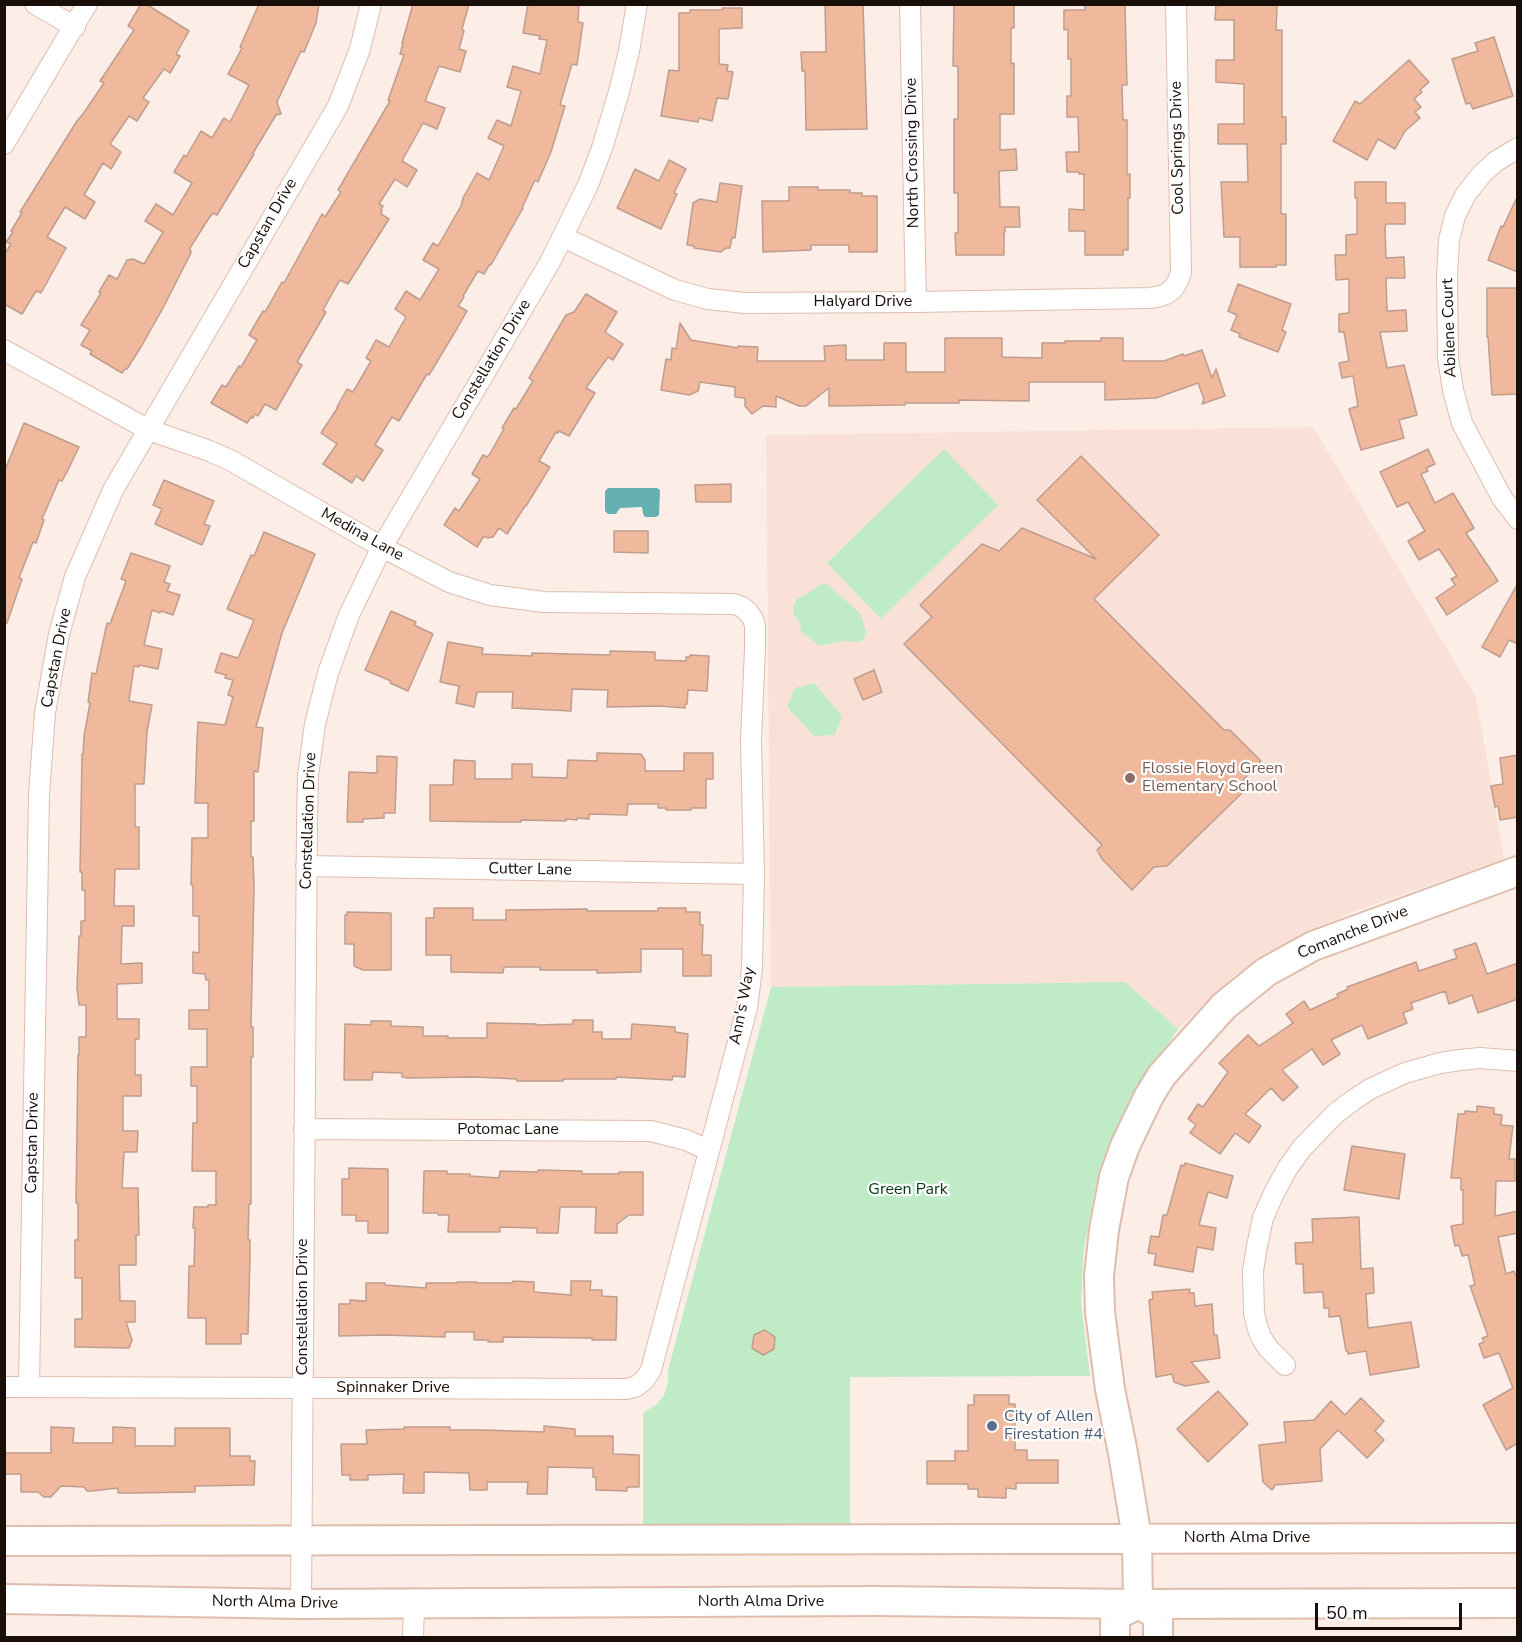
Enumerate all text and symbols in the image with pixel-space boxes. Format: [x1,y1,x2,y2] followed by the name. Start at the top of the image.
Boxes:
[902,78,924,228] street label: North Crossing Drive
[1167,81,1189,215] street label: Cool Springs Drive
[234,175,302,273] street label: Capstan Drive
[1439,278,1461,378] street label: Abilene Court
[814,292,912,312] street label: Halyard Drive
[448,296,536,424] street label: Constellation Drive
[317,504,407,566] street label: Medina Lane
[38,607,76,709] street label: Capstan Drive
[297,752,321,890] street label: Constellation Drive
[1142,759,1283,797] place label: Flossie Floyd Green Elementary School
[1123,771,1137,785] marker: Flossie Floyd Green Elementary School
[488,860,572,880] street label: Cutter Lane
[1295,902,1411,964] street label: Comanche Drive
[726,966,760,1046] street label: Ann's Way
[23,1092,43,1194] street label: Capstan Drive
[457,1120,559,1140] street label: Potomac Lane
[868,1180,948,1200] park label: Green Park
[293,1238,313,1376] street label: Constellation Drive
[336,1378,450,1398] street label: Spinnaker Drive
[1004,1407,1103,1445] place label: City of Allen Firestation #4
[985,1419,999,1433] marker: City of Allen Firestation #4
[1184,1528,1310,1548] street label: North Alma Drive
[1318,1591,1465,1629] scale bar
[212,1592,338,1614] street label: North Alma Drive
[698,1592,824,1612] street label: North Alma Drive
[1326,1601,1368,1625] text: 50 m

